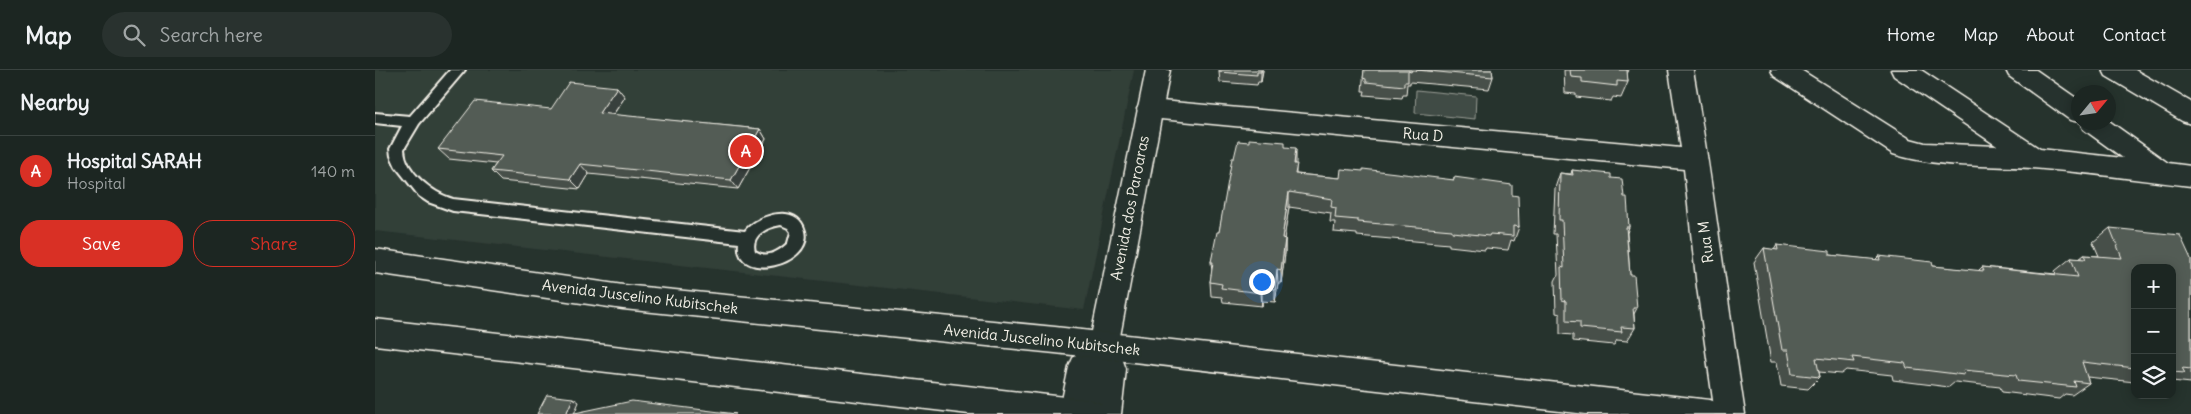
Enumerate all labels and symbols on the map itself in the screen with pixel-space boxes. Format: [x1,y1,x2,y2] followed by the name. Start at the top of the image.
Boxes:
[2071,85,2116,130] north arrow
[1402,123,1444,146] street label: Rua D
[730,132,762,170] pin: A
[1106,134,1153,282] street label: Avenida dos Paroaras
[1693,220,1718,264] street label: Rua M
[1249,269,1275,295] your location
[541,275,740,318] street label: Avenida Juscelino Kubitschek
[943,320,1142,359] street label: Avenida Juscelino Kubitschek

